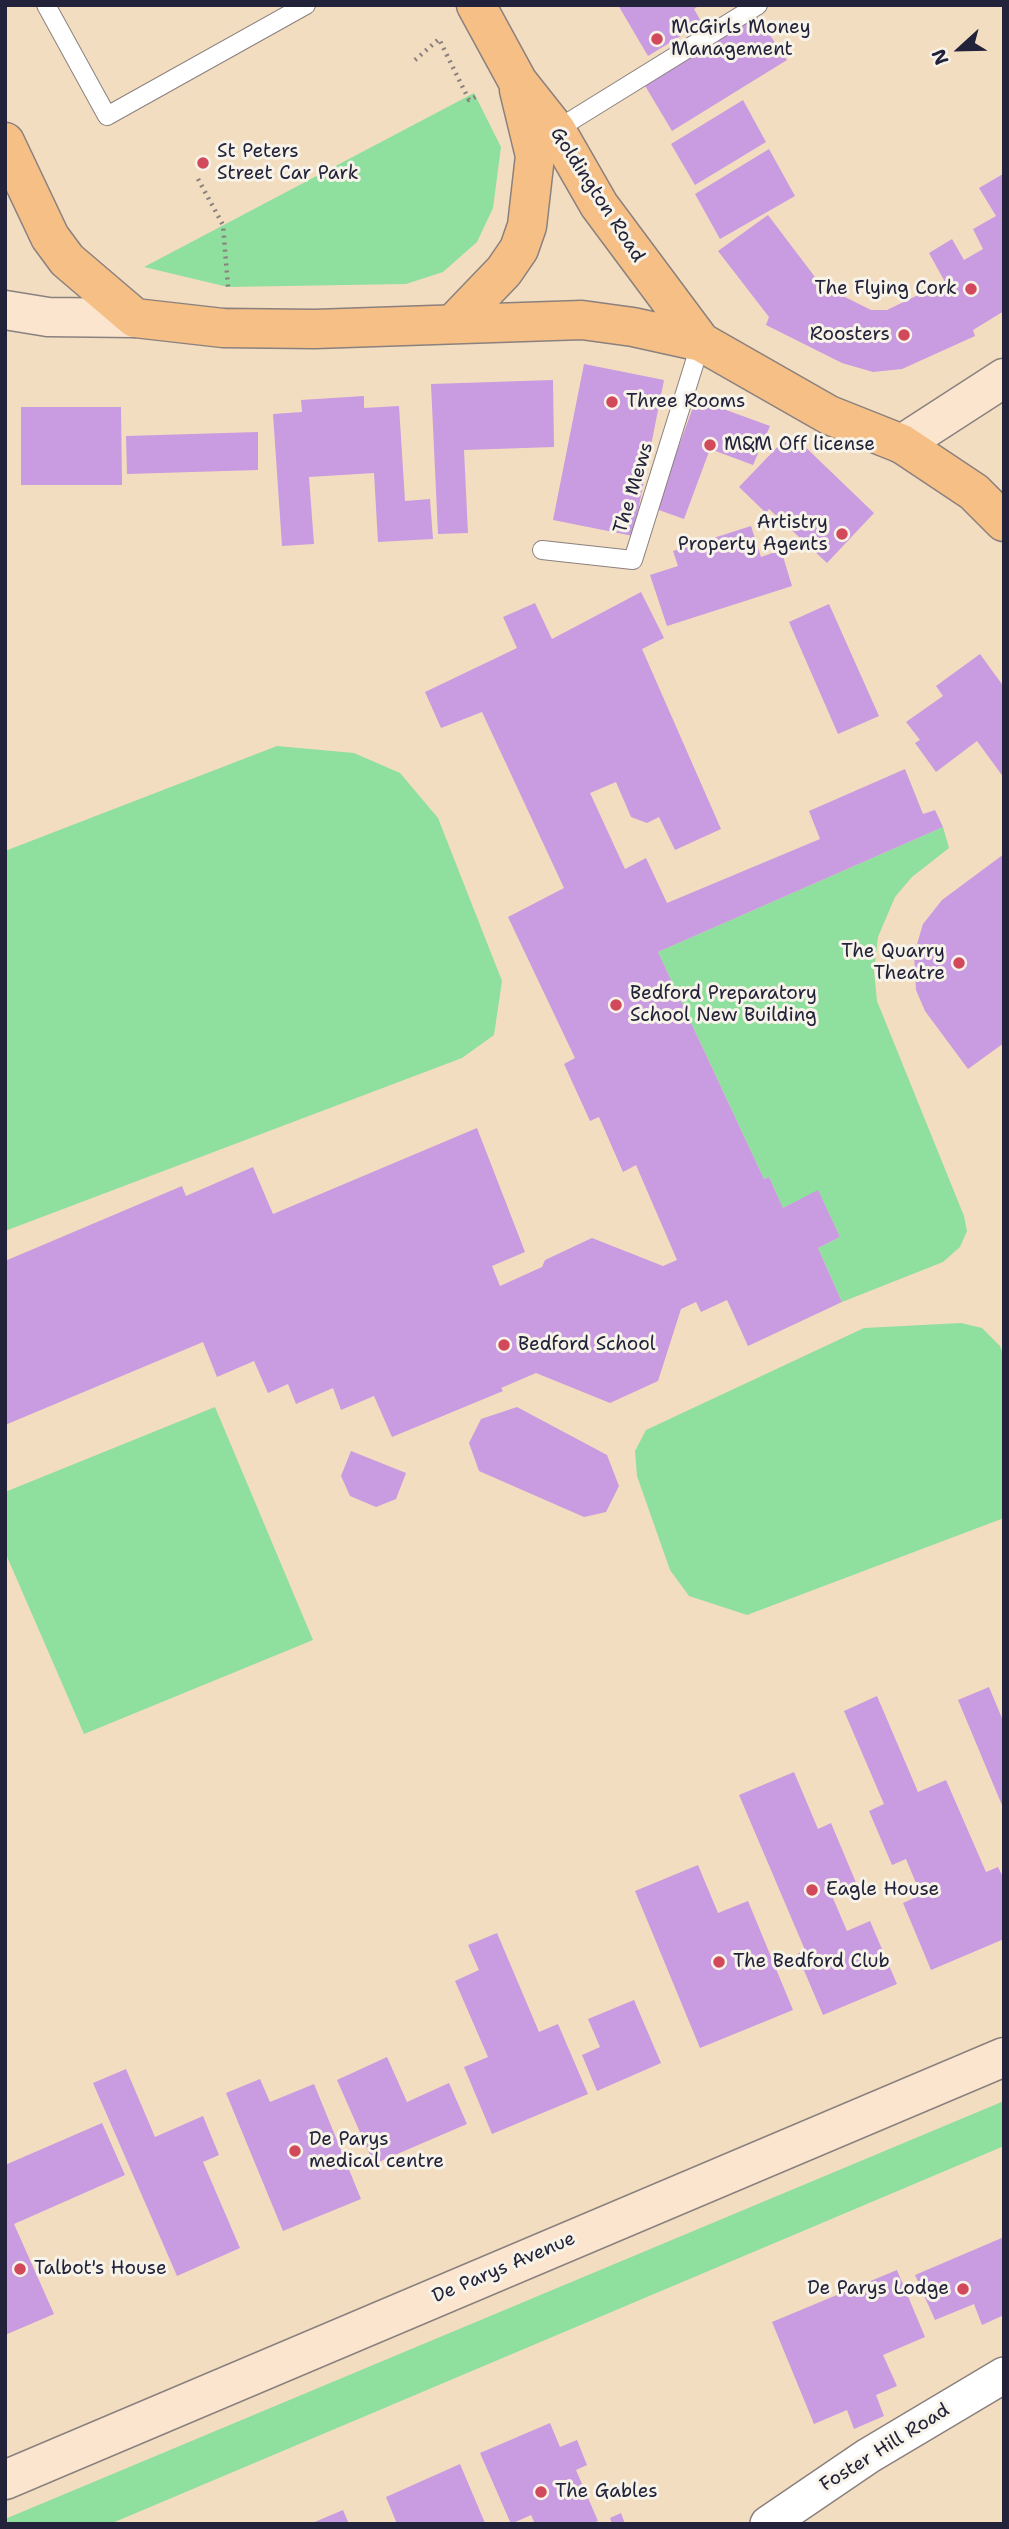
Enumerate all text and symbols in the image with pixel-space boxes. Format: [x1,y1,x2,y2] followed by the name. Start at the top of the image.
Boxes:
[925,14,995,84] north arrow
[671,17,811,61] place label: McGirls Money Management
[649,31,665,47] marker: McGirls Money Management
[926,45,954,69] text: N
[545,123,649,267] street label: Goldington Road
[217,141,359,185] place label: St Peters Street Car Park
[195,155,211,171] marker: St Peters Street Car Park
[815,278,957,300] place label: The Flying Cork
[963,281,979,297] marker: The Flying Cork
[810,324,890,346] place label: Roosters
[896,327,912,343] marker: Roosters
[626,391,745,413] place label: Three Rooms
[604,394,620,410] marker: Three Rooms
[724,434,875,456] place label: M&M Off license
[702,437,718,453] marker: M&M Off license
[609,440,659,536] street label: The Mews
[678,512,828,556] place label: Artistry Property Agents
[834,526,850,542] marker: Artistry Property Agents
[841,941,945,985] place label: The Quarry Theatre
[951,955,967,971] marker: The Quarry Theatre
[630,983,817,1027] place label: Bedford Preparatory School New Building
[608,997,624,1013] marker: Bedford Preparatory School New Building
[518,1334,656,1356] place label: Bedford School
[496,1337,512,1353] marker: Bedford School
[826,1879,939,1901] place label: Eagle House
[804,1882,820,1898] marker: Eagle House
[733,1951,890,1973] place label: The Bedford Club
[711,1954,727,1970] marker: The Bedford Club
[309,2129,444,2173] place label: De Parys medical centre
[287,2143,303,2159] marker: De Parys medical centre
[429,2228,579,2308] street label: De Parys Avenue
[34,2258,167,2280] place label: Talbot's House
[12,2261,28,2277] marker: Talbot's House
[807,2278,949,2300] place label: De Parys Lodge
[955,2281,971,2297] marker: De Parys Lodge
[816,2399,954,2497] street label: Foster Hill Road
[555,2481,658,2503] place label: The Gables
[533,2484,549,2500] marker: The Gables

